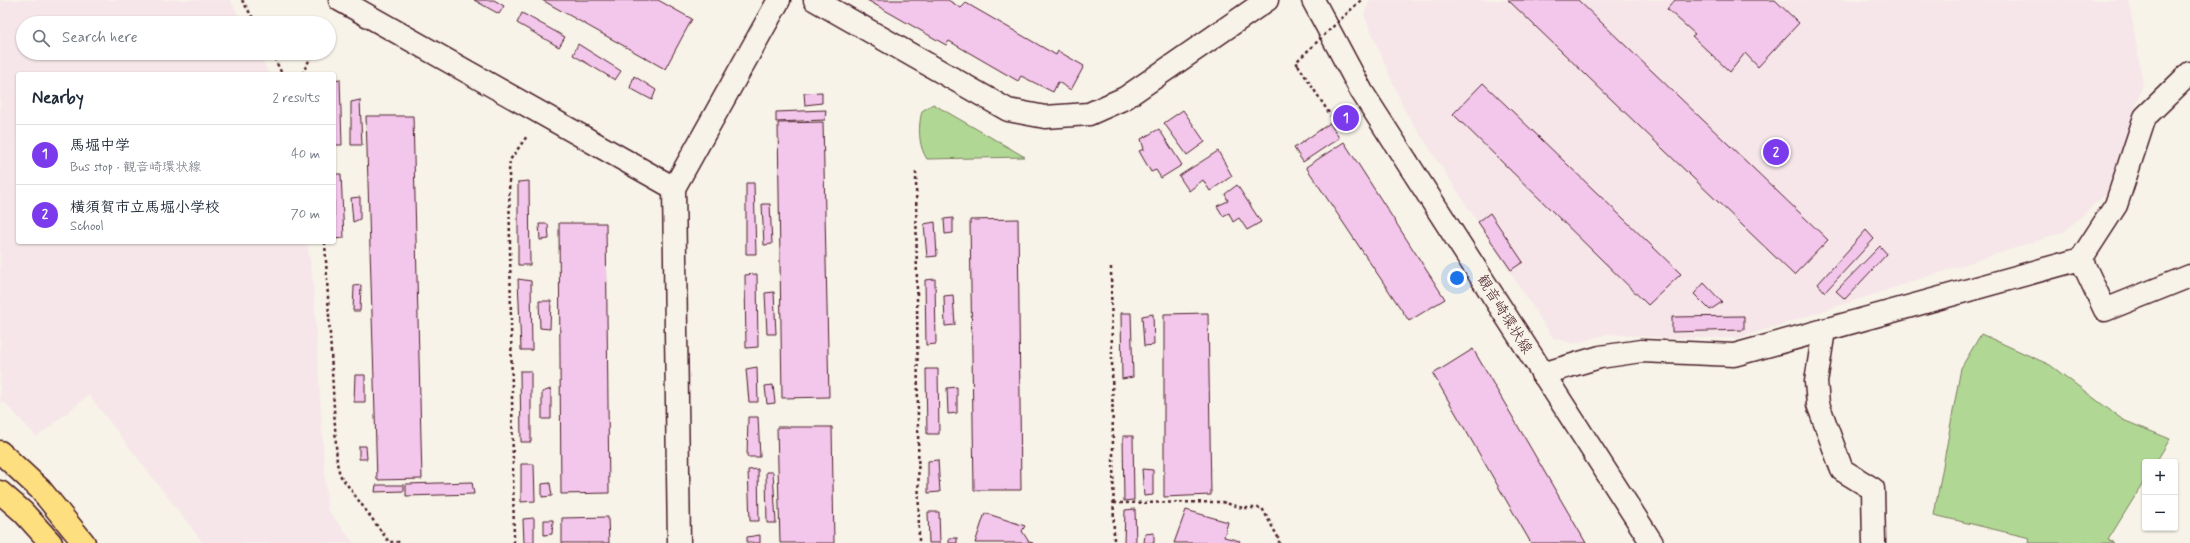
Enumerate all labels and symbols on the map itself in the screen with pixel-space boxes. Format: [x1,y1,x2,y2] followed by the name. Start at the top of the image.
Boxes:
[1333,103,1359,133] pin: 1
[1763,137,1789,167] pin: 2
[1447,268,1467,288] your location
[1472,271,1536,358] street label: 観音崎環状線

